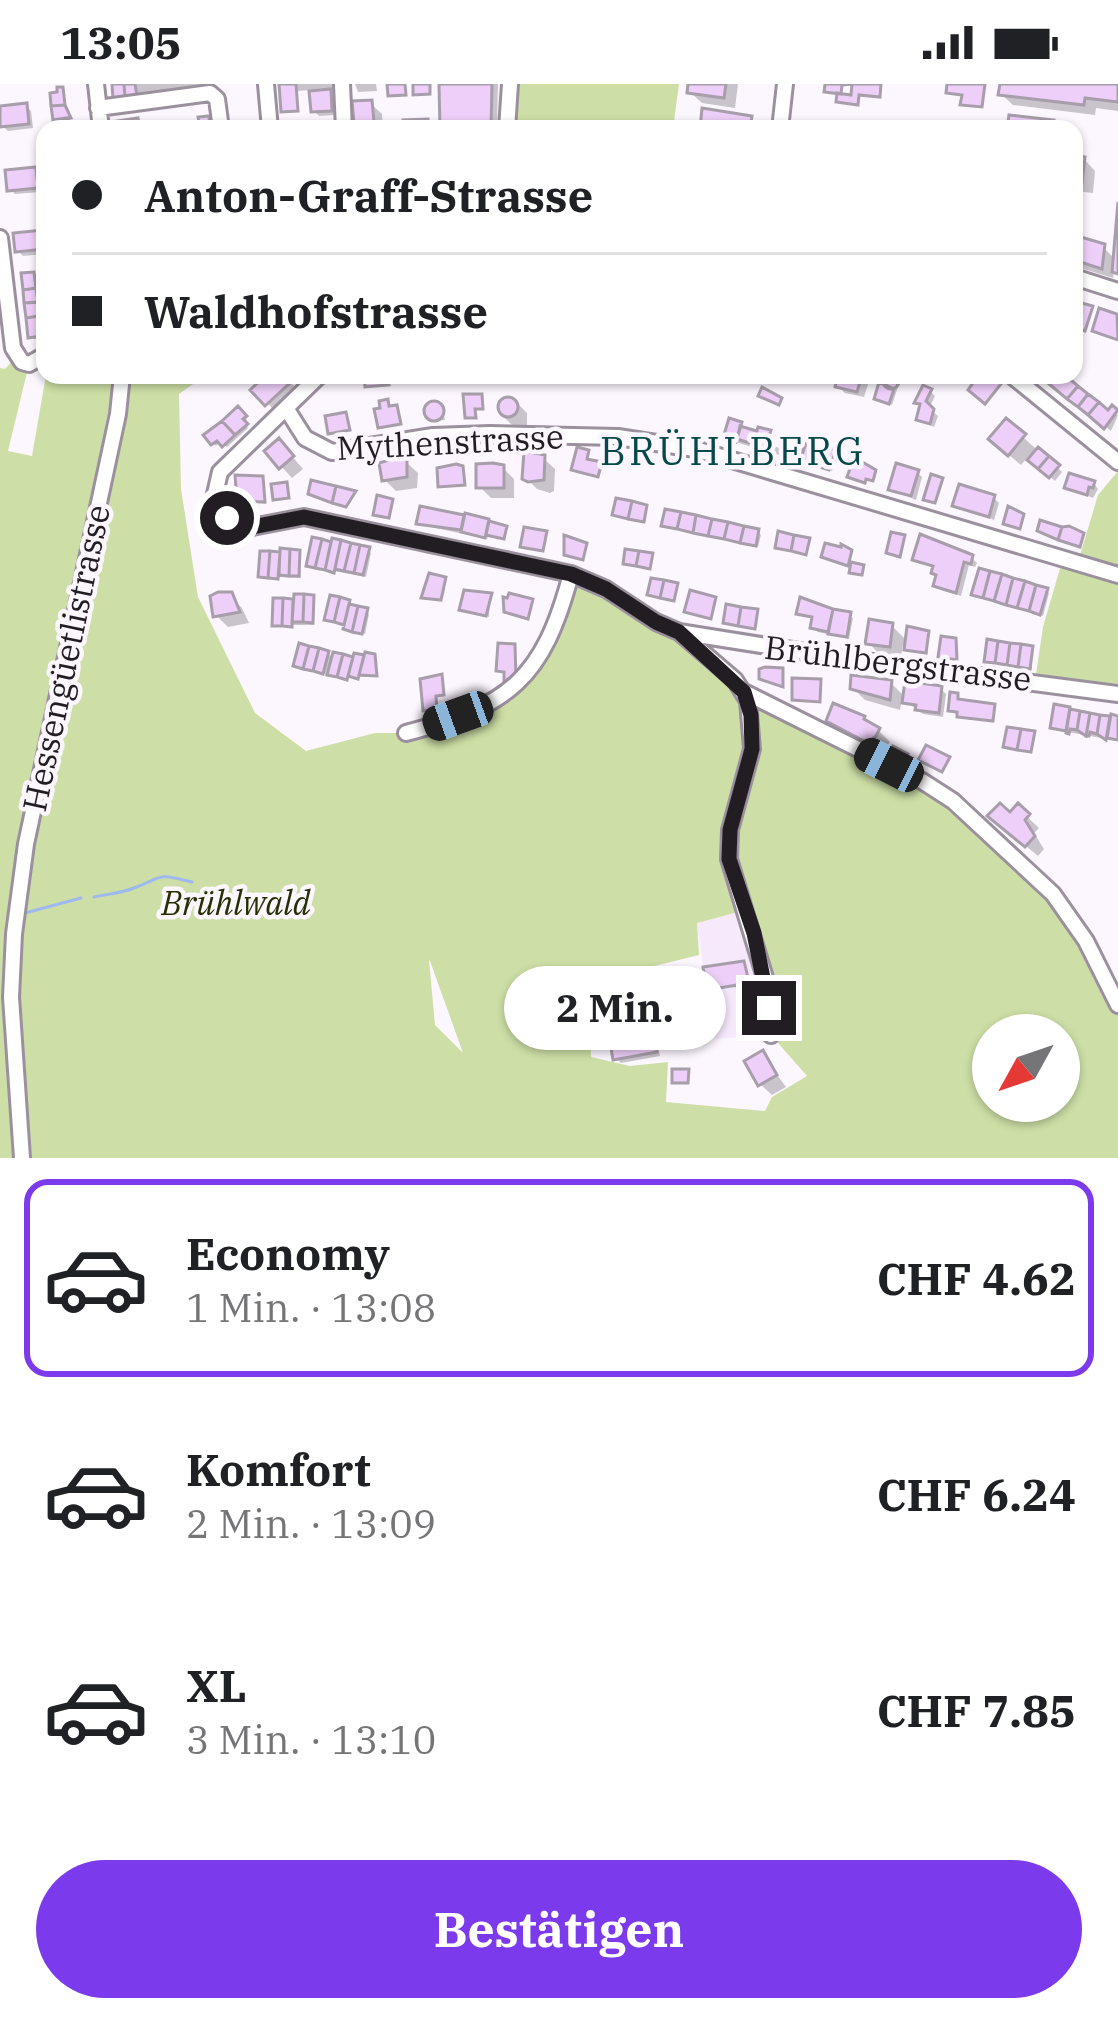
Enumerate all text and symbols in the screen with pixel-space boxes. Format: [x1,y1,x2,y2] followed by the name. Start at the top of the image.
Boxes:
[60,13,182,71] text: 13:05
[144,166,593,224] text: Anton-Graff-Strasse
[144,282,488,340] text: Waldhofstrasse
[335,414,565,469] street label: Mythenstrasse
[600,425,866,476] district label: BRÜHLBERG
[200,491,254,545] route start
[12,501,119,815] street label: Hessengüetlistrasse
[762,625,1034,700] street label: Brühlbergstrasse
[418,687,498,745] car
[849,733,929,797] car
[161,881,311,924] park label: Brühlwald
[505,966,727,1050] callout: 2 Min.
[742,981,796,1035] route end
[556,982,674,1033] text: 2 Min.
[972,1014,1080,1122] north arrow
[972,1014,1080,1122] map controls
[42,1224,150,1332] icon: car
[186,1224,390,1282] text: Economy
[877,1249,1076,1307] text: CHF 4.62
[186,1282,436,1333] text: 1 Min. · 13:08
[42,1440,150,1548] icon: car
[186,1440,371,1498] text: Komfort
[877,1465,1076,1523] text: CHF 6.24
[186,1498,436,1549] text: 2 Min. · 13:09
[42,1656,150,1764] icon: car
[186,1656,247,1714] text: XL
[877,1681,1076,1739] text: CHF 7.85
[186,1714,436,1765] text: 3 Min. · 13:10
[36,1860,1082,1998] button: Bestätigen

